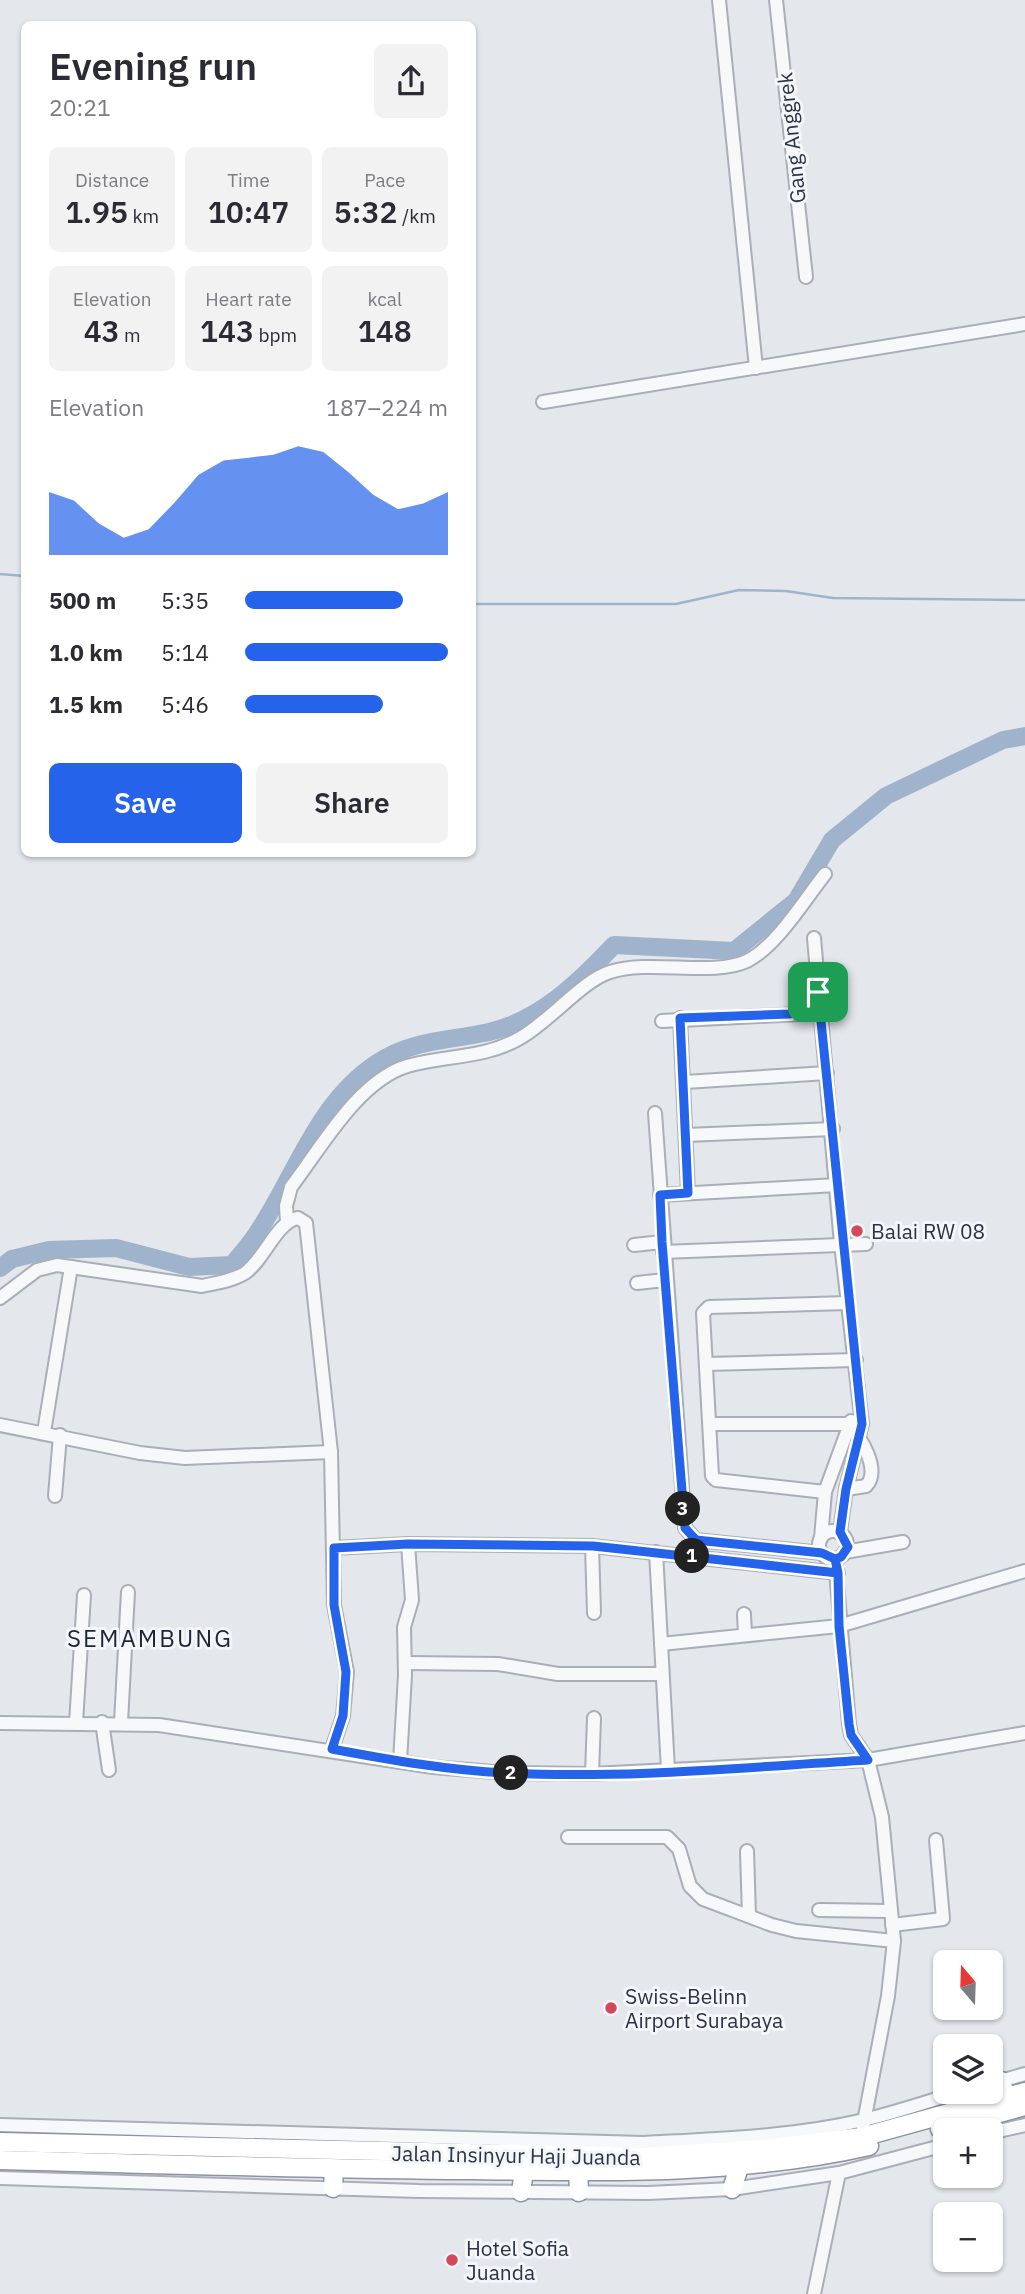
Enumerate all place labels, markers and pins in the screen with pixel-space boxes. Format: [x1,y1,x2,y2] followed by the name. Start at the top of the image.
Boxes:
[788,962,848,1022] pin
[871,1217,985,1245] place label: Balai RW 08
[849,1223,865,1239] marker: Balai RW 08
[666,1492,700,1526] pin: 3
[674,1538,710,1574] pin: 1
[494,1756,528,1790] pin: 2
[625,1982,783,2034] place label: Swiss-Belinn Airport Surabaya
[603,2000,619,2016] marker: Swiss-Belinn Airport Surabaya
[466,2234,569,2286] place label: Hotel Sofia Juanda
[444,2252,460,2268] marker: Hotel Sofia Juanda

